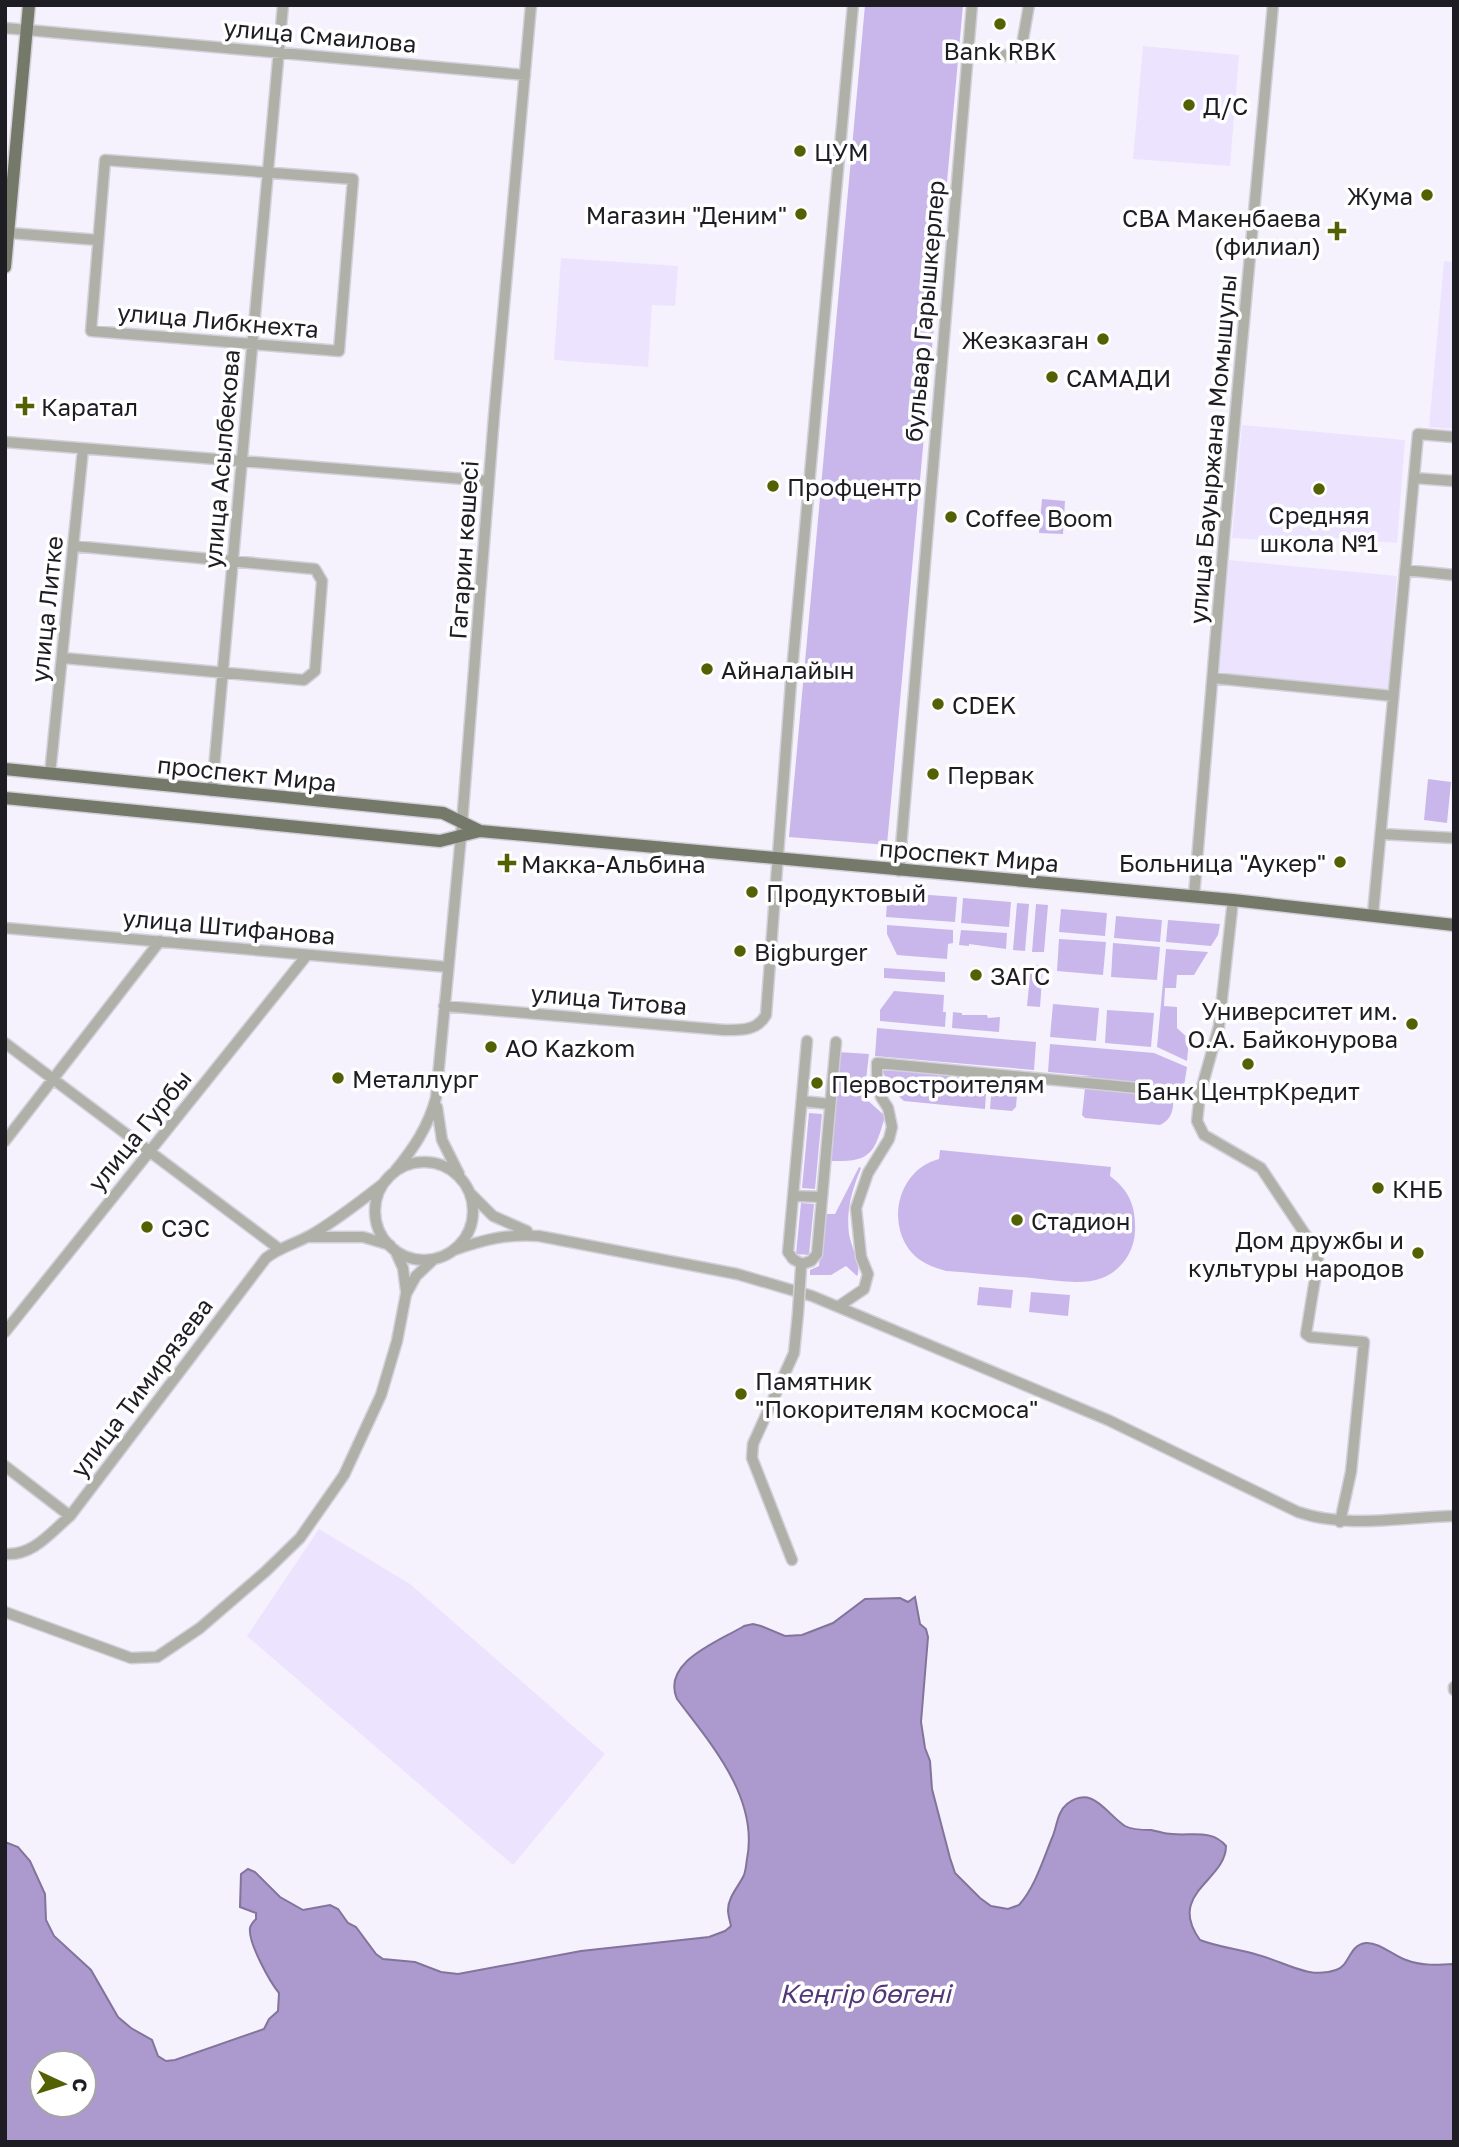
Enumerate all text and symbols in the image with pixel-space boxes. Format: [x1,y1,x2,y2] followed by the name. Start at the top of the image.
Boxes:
[222,12,418,58] street label: улица Смаилова
[992,16,1008,32] marker: Bank RBK
[944,36,1056,65] place label: Bank RBK
[1203,91,1248,120] place label: Д/С
[1181,97,1197,113] marker: Д/С
[814,137,869,166] place label: ЦУМ
[792,143,808,159] marker: ЦУМ
[898,179,950,443] street label: бульвар Гарышкерлер
[1347,181,1413,210] place label: Жума
[1419,187,1435,203] marker: Жума
[586,200,787,229] place label: Магазин "Деним"
[1122,203,1321,260] place label: СВА Макенбаева (филиал)
[793,206,809,222] marker: Магазин "Деним"
[1327,221,1347,241] marker: СВА Макенбаева (филиал)
[1182,273,1242,625] street label: улица Бауыржана Момышулы
[116,297,320,343] street label: улица Либкнехта
[961,325,1089,354] place label: Жезказган
[1095,331,1111,347] marker: Жезказган
[197,348,245,570] street label: улица Асылбекова
[1066,363,1171,392] place label: САМАДИ
[1044,369,1060,385] marker: САМАДИ
[41,392,138,421] place label: Каратал
[15,396,35,416] marker: Каратал
[442,460,484,640] street label: Гагарин көшесі
[787,472,922,501] place label: Профцентр
[765,478,781,494] marker: Профцентр
[1311,481,1327,497] marker: Средняя школа №1
[1260,500,1378,557] place label: Средняя школа №1
[965,503,1113,532] place label: Coffee Boom
[943,509,959,525] marker: Coffee Boom
[24,534,68,684] street label: улица Литке
[721,655,854,684] place label: Айналайын
[699,661,715,677] marker: Айналайын
[952,690,1016,719] place label: CDEK
[930,696,946,712] marker: CDEK
[156,749,338,797] street label: проспект Мира
[947,760,1035,789] place label: Первак
[925,766,941,782] marker: Первак
[878,833,1060,877] street label: проспект Мира
[1119,848,1326,877] place label: Больница "Аукер"
[521,849,706,878] place label: Макка-Альбина
[1332,854,1348,870] marker: Больница "Аукер"
[499,855,515,871] marker: Макка-Альбина
[766,878,926,907] place label: Продуктовый
[744,884,760,900] marker: Продуктовый
[121,902,337,950] street label: улица Штифанова
[754,937,868,966] place label: Bigburger
[732,943,748,959] marker: Bigburger
[990,961,1050,990] place label: ЗАГС
[968,967,984,983] marker: ЗАГС
[530,978,688,1020] street label: улица Титова
[1188,996,1398,1053] place label: Университет им. О.А. Байконурова
[1404,1016,1420,1032] marker: Университет им. О.А. Байконурова
[505,1033,635,1062] place label: AO Kazkom
[483,1039,499,1055] marker: AO Kazkom
[1240,1056,1256,1072] marker: Банк ЦентрКредит
[81,1063,197,1197] street label: улица Гурбы
[352,1064,478,1093] place label: Металлург
[831,1069,1044,1098] place label: Первостроителям
[330,1070,346,1086] marker: Металлург
[809,1075,825,1091] marker: Первостроителям
[1136,1076,1360,1105] place label: Банк ЦентрКредит
[1392,1174,1443,1203] place label: КНБ
[1370,1180,1386,1196] marker: КНБ
[1031,1206,1130,1235] place label: Стадион
[1009,1212,1025,1228] marker: Стадион
[161,1213,210,1242] place label: СЭС
[139,1219,155,1235] marker: СЭС
[1188,1225,1404,1282] place label: Дом дружбы и культуры народов
[1410,1245,1426,1261] marker: Дом дружбы и культуры народов
[64,1291,218,1483] street label: улица Тимирязева
[755,1366,1038,1423] place label: Памятник "Покорителям космоса"
[733,1386,749,1402] marker: Памятник "Покорителям космоса"
[779,1978,954,2009] water label: Кеңгір бөгені
[28,2049,98,2119] north arrow
[69,2078,92,2093] text: С

